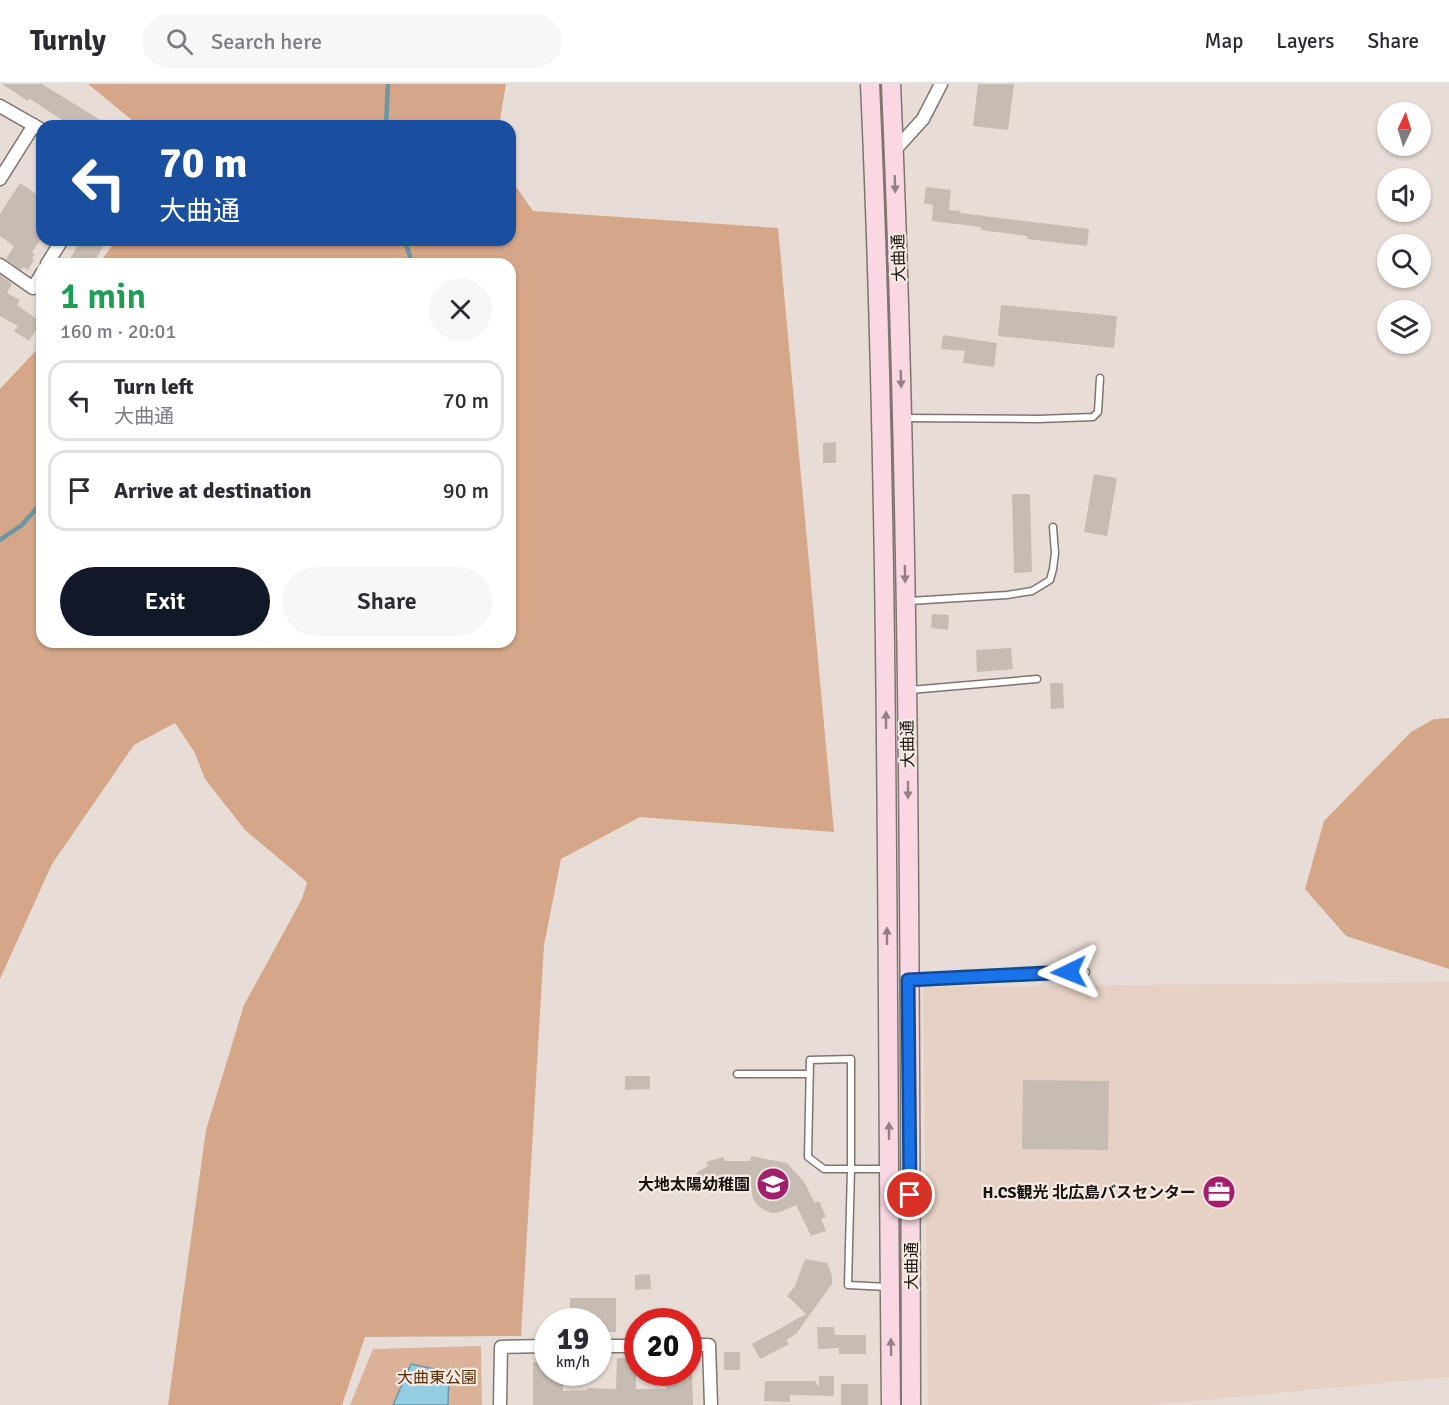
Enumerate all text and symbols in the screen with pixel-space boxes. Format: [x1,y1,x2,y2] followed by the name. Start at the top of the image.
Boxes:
[142,14,562,68] search box
[30,24,106,58] text: Turnly
[163,25,196,58] icon: search
[211,28,322,55] text: Search here
[1205,28,1243,54] text: Map
[1276,28,1334,54] text: Layers
[1367,28,1419,54] text: Share
[1377,102,1431,156] north arrow
[1377,102,1431,354] map controls
[159,138,248,189] text: 70 m
[60,144,138,222] icon: left
[1377,168,1431,222] button: sound
[891,175,900,194] one-way arrow
[159,195,240,228] text: 大曲通
[888,234,910,282] street label: 大曲通
[1377,234,1431,288] button: search
[60,274,146,319] text: 1 min
[429,278,492,341] button: close
[1377,300,1431,354] button: layers
[60,319,176,344] text: 160 m · 20:01
[896,370,906,389] one-way arrow
[114,373,194,400] text: Turn left
[63,384,96,417] icon: left
[443,387,489,414] text: 70 m
[114,404,174,429] text: 大曲通
[63,474,96,507] icon: arrive
[114,477,311,504] text: Arrive at destination
[443,477,489,504] text: 90 m
[900,565,910,584] one-way arrow
[60,567,270,636] button: Exit
[282,567,492,636] button: Share
[881,710,891,729] one-way arrow
[898,720,918,768] street label: 大曲通
[903,781,913,800] one-way arrow
[882,926,892,945] one-way arrow
[1037,940,1101,1004] position arrow
[884,1121,894,1140] one-way arrow
[755,1166,791,1202] school or university icon: 大地太陽幼稚園
[884,1169,935,1220] pin
[1201,1174,1237,1210] office icon: H.CS観光 北広島バスセンター
[638,1175,750,1195] place label: 大地太陽幼稚園
[893,1178,926,1211] icon: arrive
[983,1183,1196,1203] place label: H.CS観光 北広島バスセンター
[902,1242,922,1290] street label: 大曲通
[624,1308,702,1386] speed limit sign: 20
[557,1321,589,1358] text: 19
[886,1337,895,1356] one-way arrow
[556,1353,590,1371] text: km/h
[397,1368,477,1388] park label: 大曲東公園

